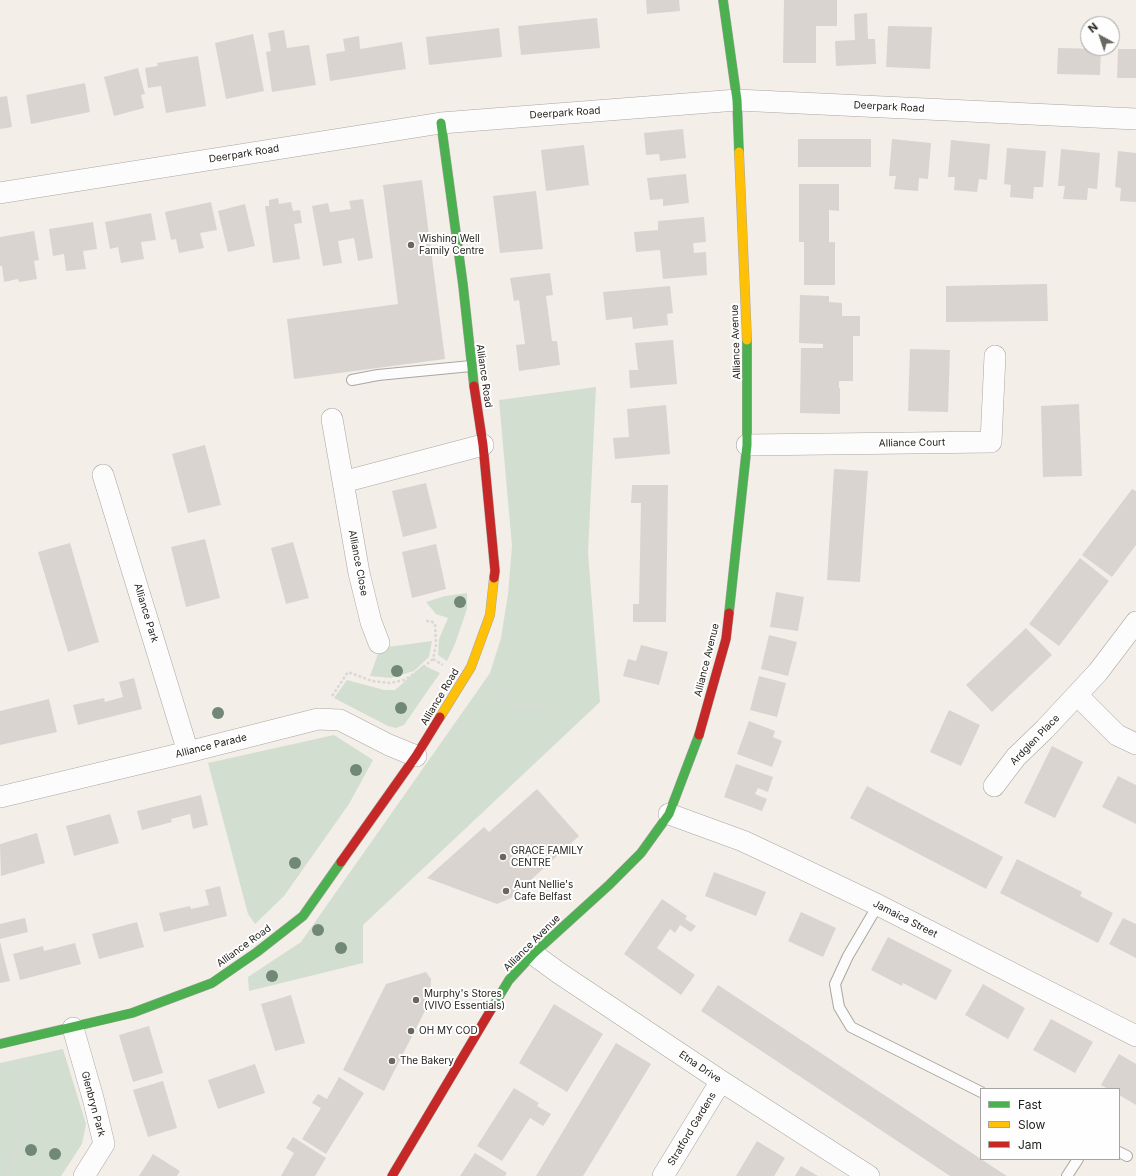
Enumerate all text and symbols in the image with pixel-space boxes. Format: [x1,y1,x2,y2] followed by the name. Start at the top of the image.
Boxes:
[1080,16,1120,56] north arrow
[1085,20,1101,36] text: N
[853,99,925,115] street label: Deerpark Road
[529,105,601,121] street label: Deerpark Road
[208,143,280,165] street label: Deerpark Road
[419,233,484,256] place label: Wishing Well Family Centre
[406,240,416,250] marker: Wishing Well Family Centre
[729,304,743,380] street label: Alliance Avenue
[474,343,494,409] street label: Alliance Road
[879,436,945,450] street label: Alliance Court
[346,529,370,597] street label: Alliance Close
[131,582,161,644] street label: Alliance Park
[692,622,722,698] street label: Alliance Avenue
[418,666,462,728] street label: Alliance Road
[1008,712,1062,768] street label: Ardglen Place
[174,731,248,761] street label: Alliance Parade
[511,845,583,868] place label: GRACE FAMILY CENTRE
[498,852,508,862] marker: GRACE FAMILY CENTRE
[514,879,573,902] place label: Aunt Nellie's Cafe Belfast
[501,886,511,896] marker: Aunt Nellie's Cafe Belfast
[871,898,939,940] street label: Jamaica Street
[501,912,563,974] street label: Alliance Avenue
[215,922,273,970] street label: Alliance Road
[424,988,505,1012] place label: Murphy's Stores (VIVO Essentials)
[411,995,421,1005] marker: Murphy's Stores (VIVO Essentials)
[419,1025,478,1037] place label: OH MY COD
[406,1026,416,1036] marker: OH MY COD
[677,1048,723,1086] street label: Etna Drive
[400,1055,454,1067] place label: The Bakery
[387,1056,397,1066] marker: The Bakery
[78,1070,108,1138] street label: Glenbryn Park
[980,1088,1120,1160] legend
[665,1090,719,1168] street label: Stratford Gardens
[1018,1097,1042,1112] text: Fast
[1018,1117,1045,1132] text: Slow
[1018,1137,1042,1152] text: Jam

